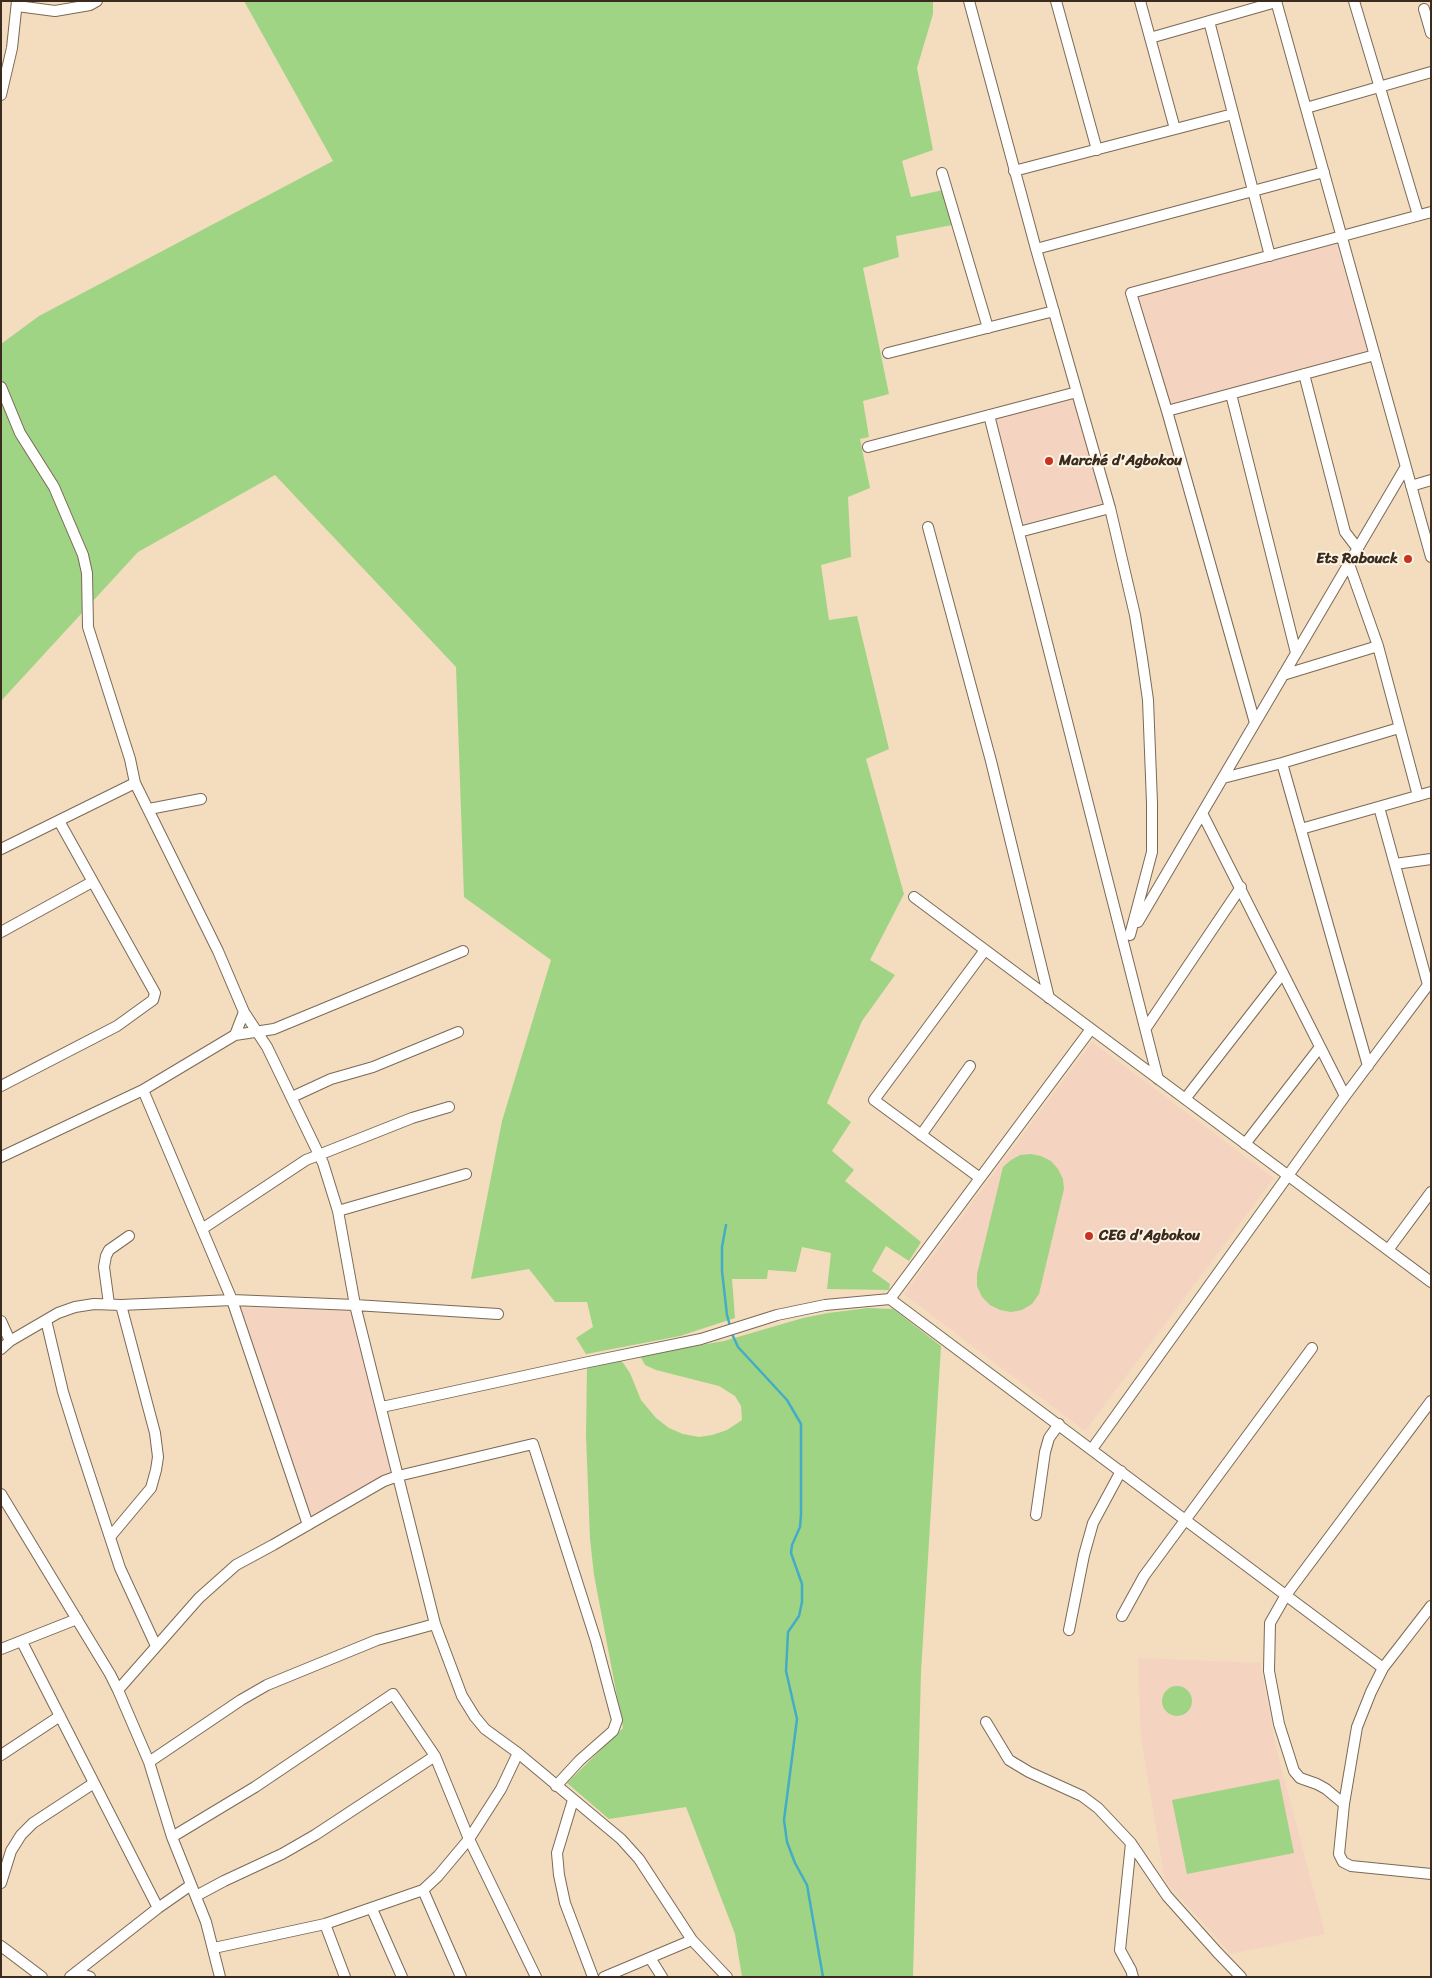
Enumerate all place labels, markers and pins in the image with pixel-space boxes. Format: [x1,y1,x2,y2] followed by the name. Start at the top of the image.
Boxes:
[1059,452,1182,470] place label: Marché d'Agbokou
[1043,455,1055,467] marker: Marché d'Agbokou
[1316,550,1398,568] place label: Ets Rabouck
[1402,553,1414,565] marker: Ets Rabouck
[1099,1227,1200,1245] place label: CEG d'Agbokou
[1083,1230,1095,1242] marker: CEG d'Agbokou

